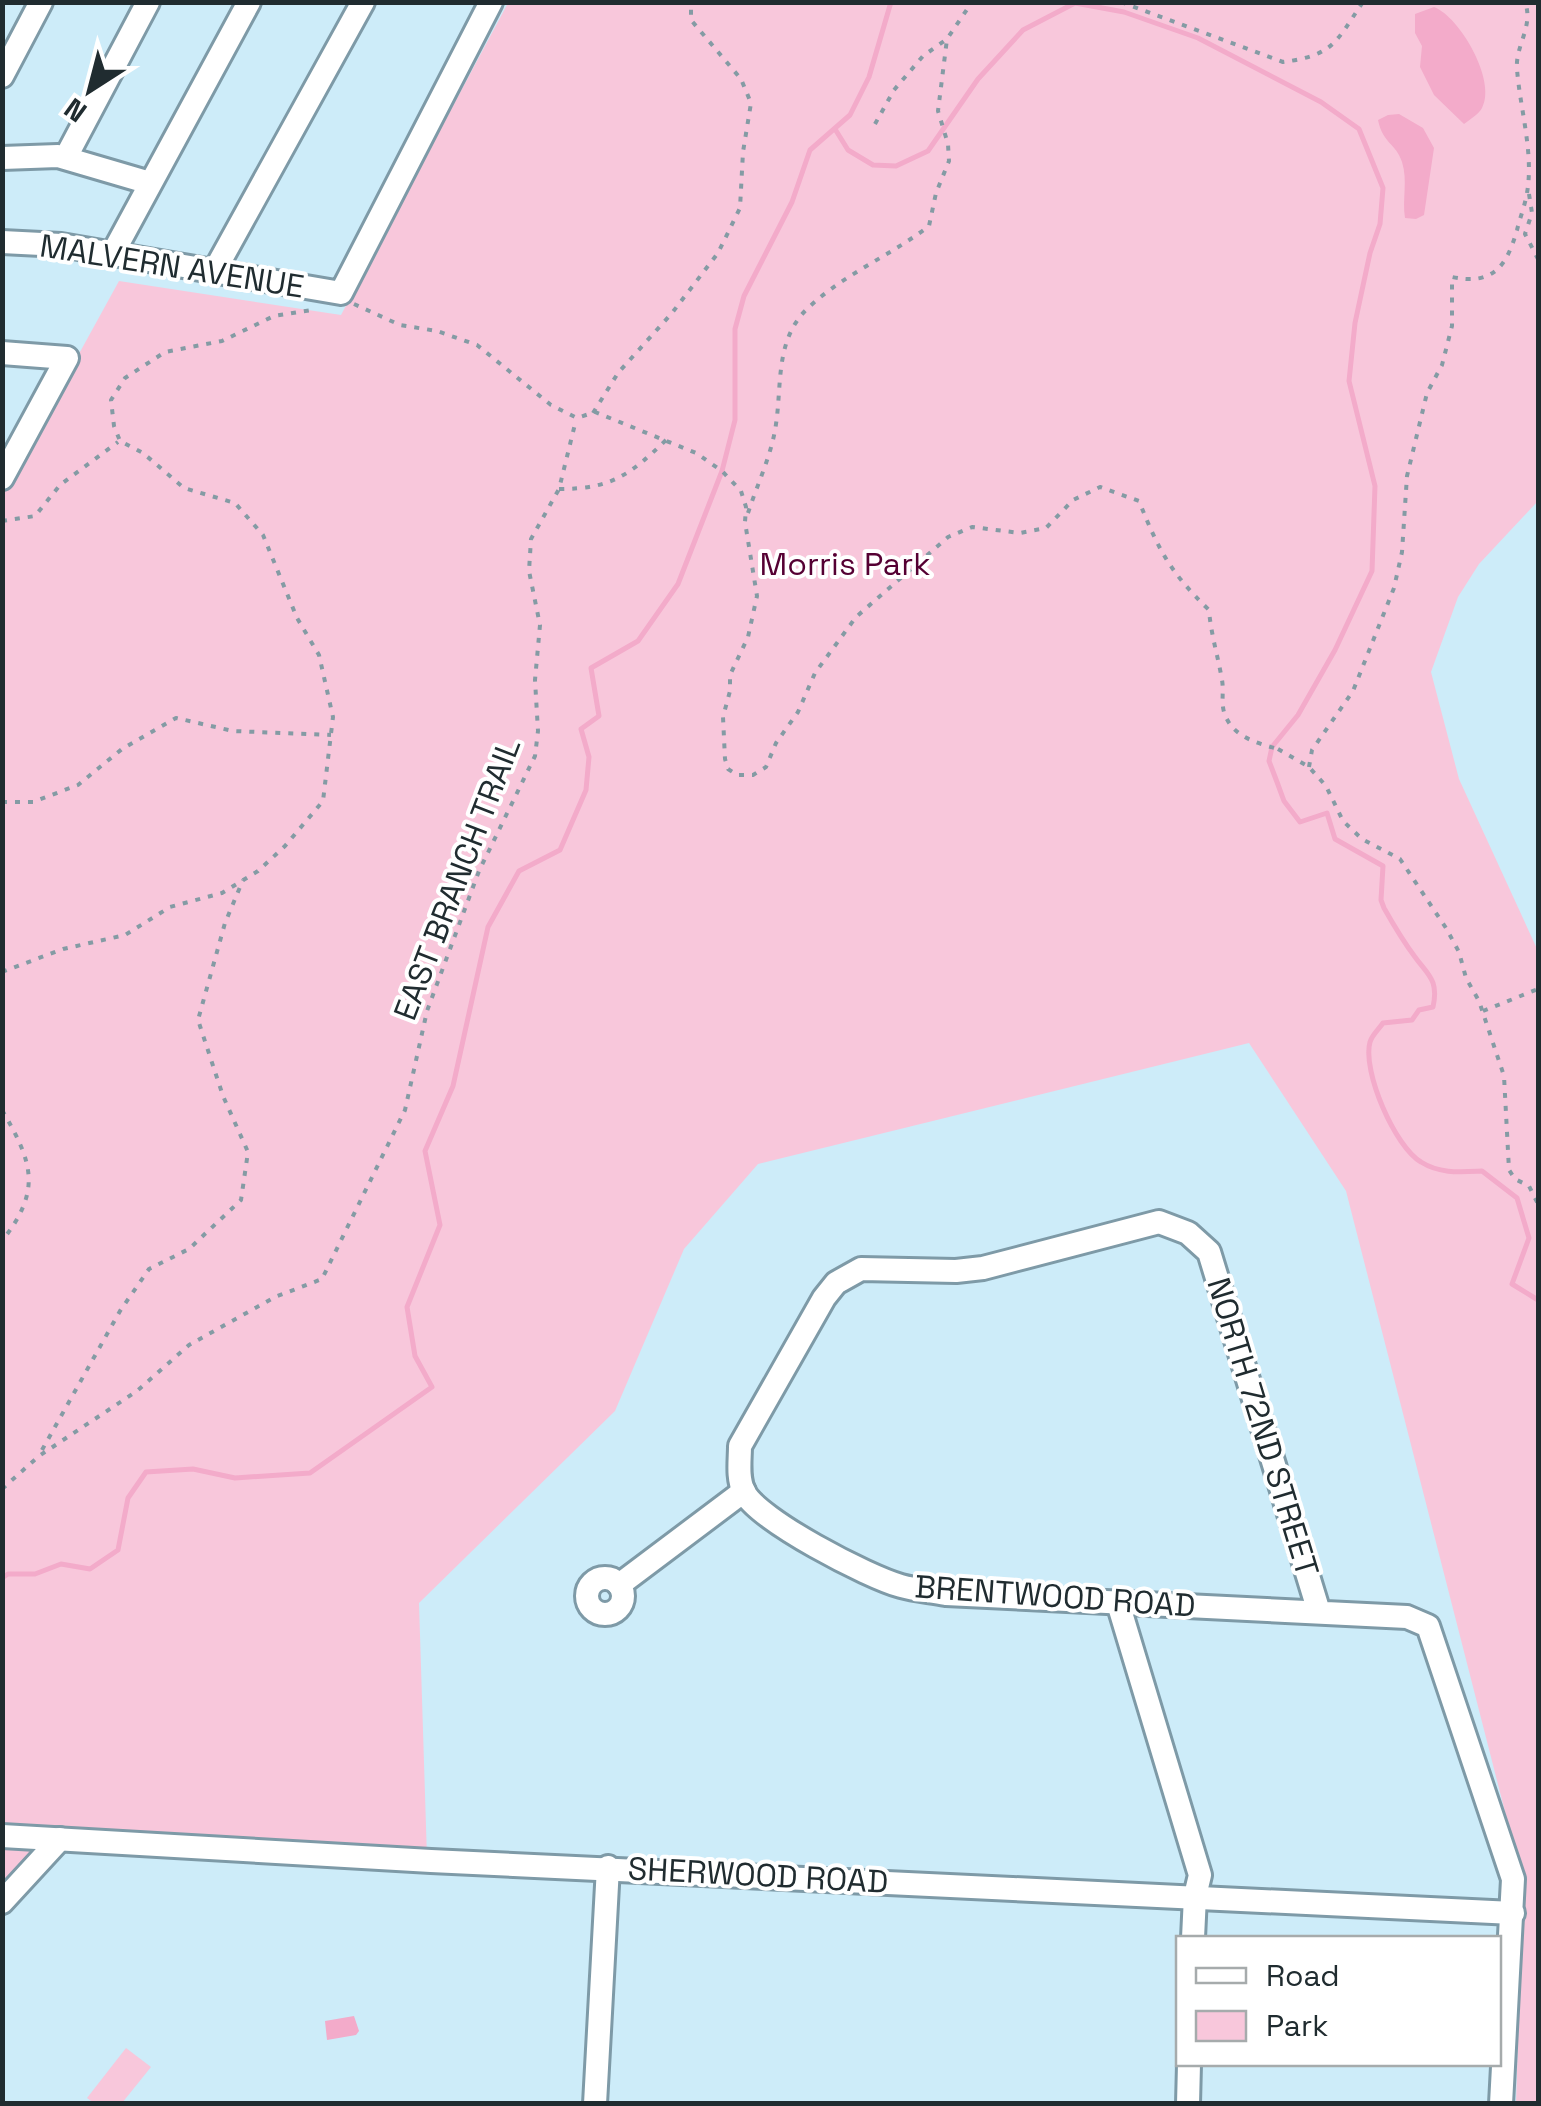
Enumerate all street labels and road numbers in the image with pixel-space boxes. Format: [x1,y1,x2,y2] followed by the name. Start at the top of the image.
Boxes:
[37,225,307,307] street label: MALVERN AVENUE
[385,732,529,1026] street label: EAST BRANCH TRAIL
[1198,1273,1328,1581] street label: NORTH 72ND STREET
[913,1566,1197,1626] street label: BRENTWOOD ROAD
[627,1848,889,1902] street label: SHERWOOD ROAD

